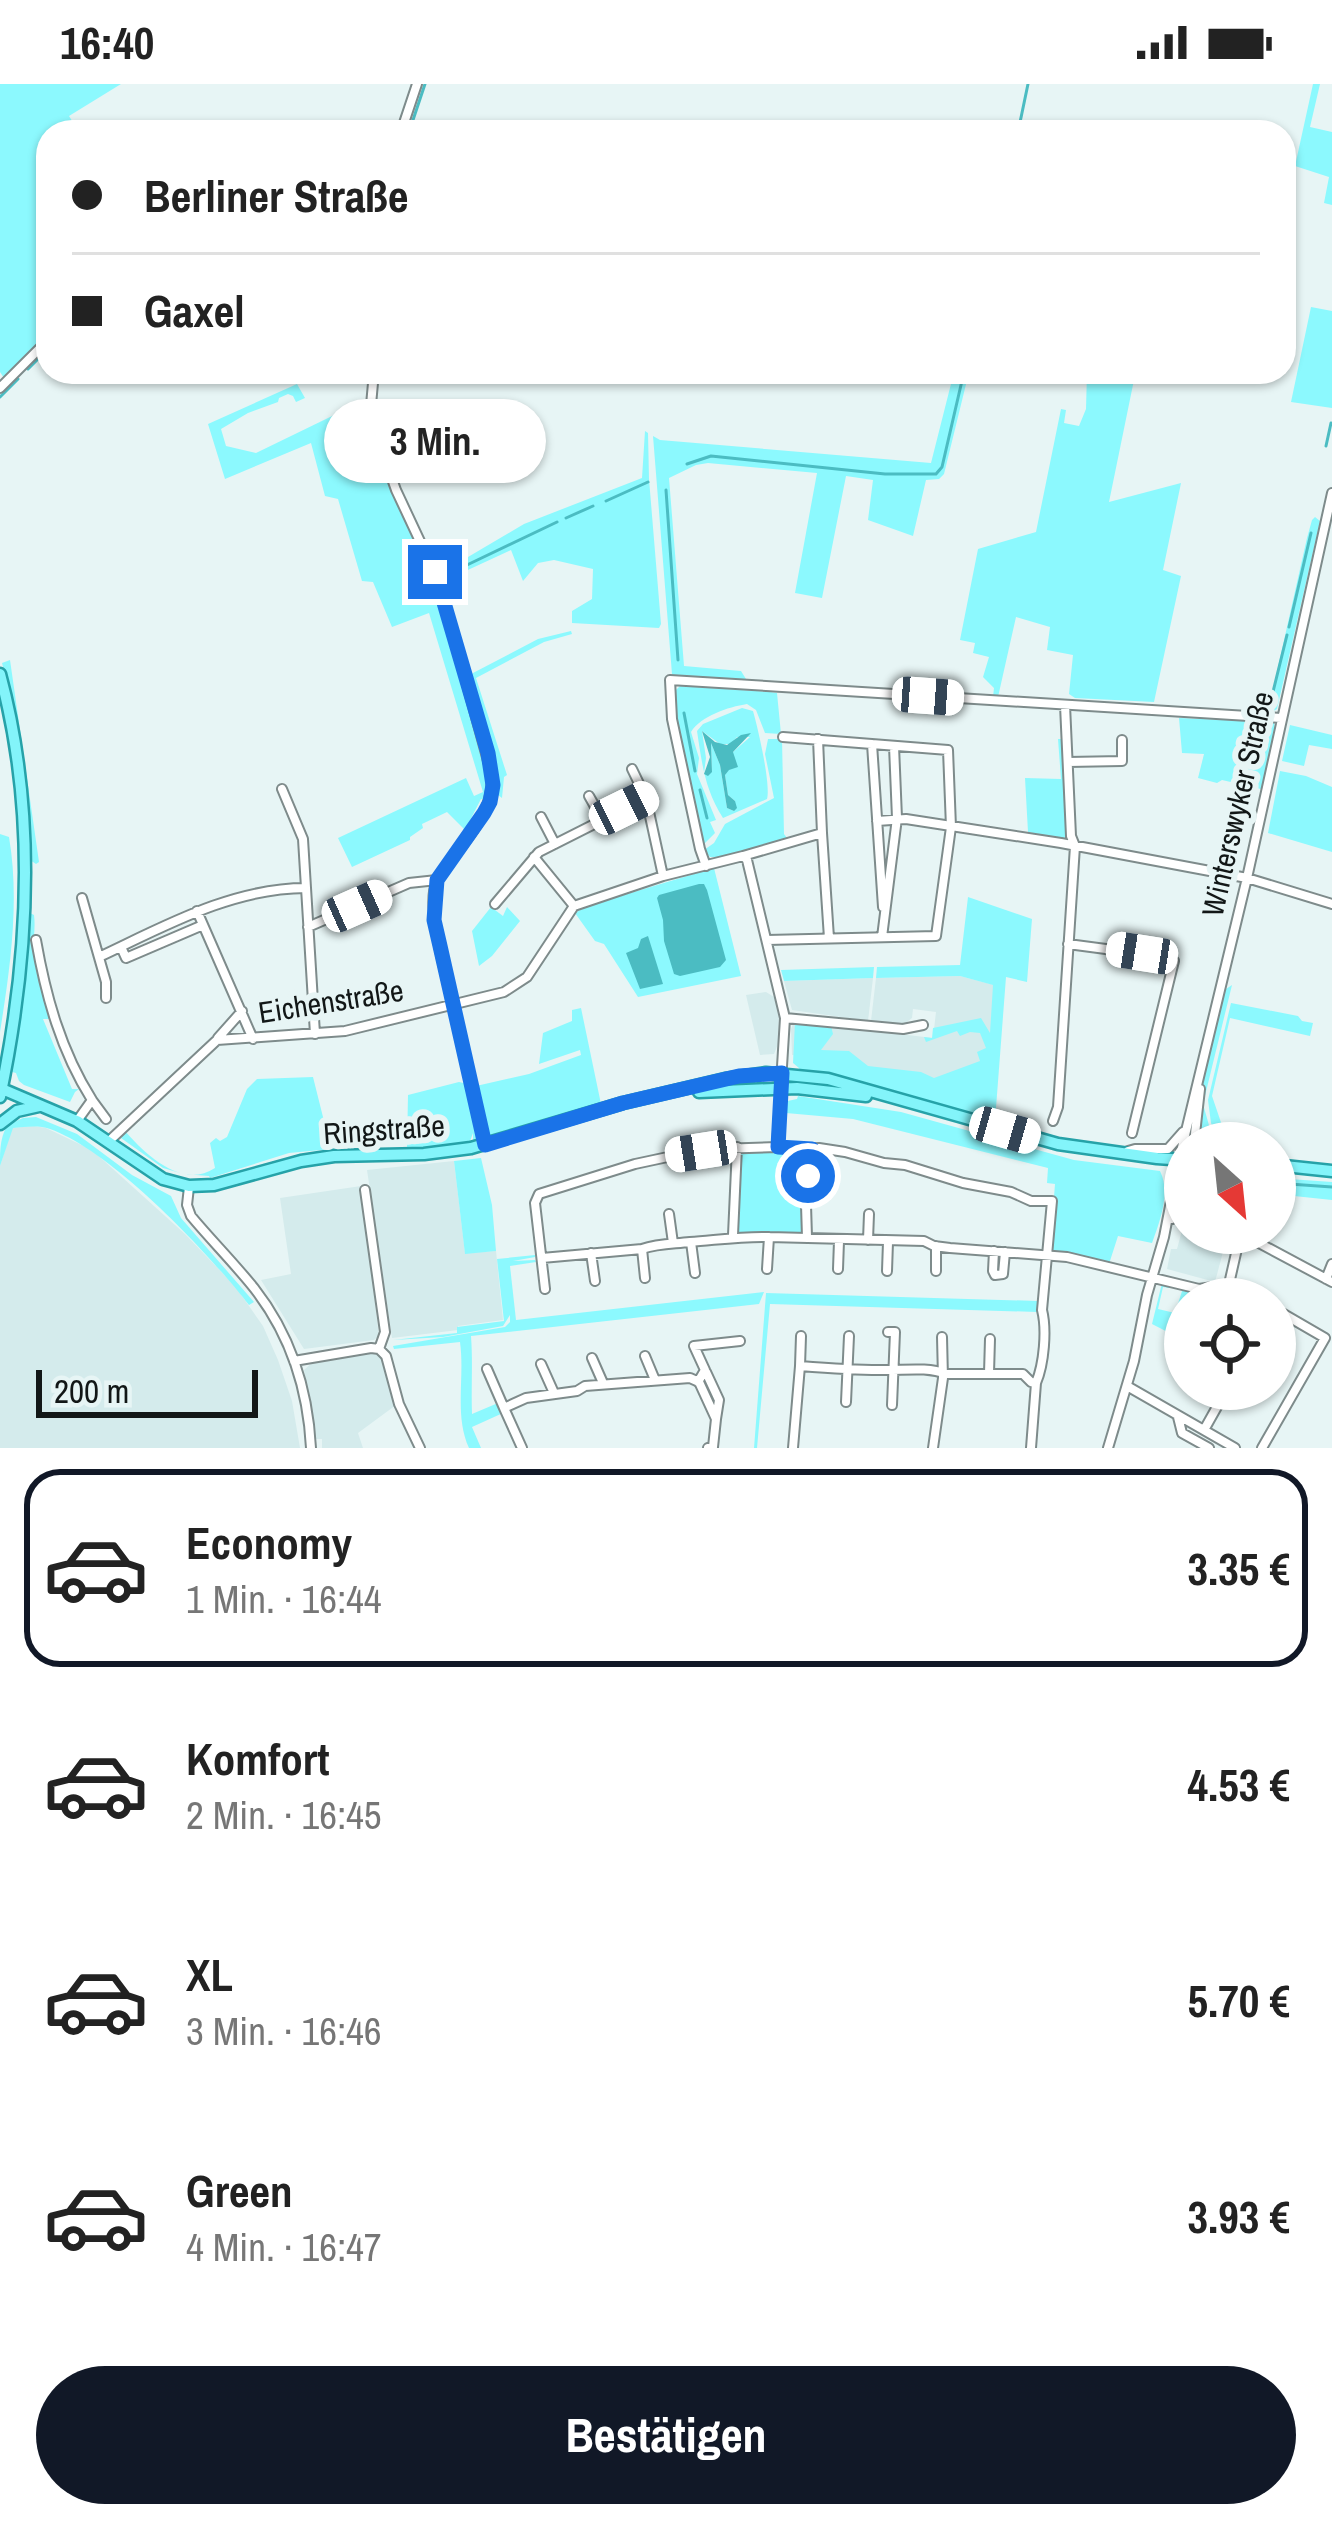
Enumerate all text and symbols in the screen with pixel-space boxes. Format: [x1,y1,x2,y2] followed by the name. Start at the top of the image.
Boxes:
[60,12,154,73] text: 16:40
[144,165,409,226] text: Berliner Straße
[144,280,245,341] text: Gaxel
[324,398,546,482] callout: 3 Min.
[390,415,480,467] text: 3 Min.
[408,545,462,599] route end
[891,676,965,716] car
[1192,687,1282,920] street label: Winterswyker Straße
[584,776,664,840] car
[317,875,397,937] car
[1104,930,1180,976] car
[255,970,406,1032] street label: Eichenstraße
[965,1103,1045,1157] car
[322,1105,446,1153] street label: Ringstraße
[1164,1122,1296,1254] north arrow
[1164,1122,1296,1410] map controls
[663,1128,739,1174] car
[781,1149,835,1203] route start
[1164,1278,1296,1410] button: locate
[36,1364,258,1417] scale bar
[54,1369,129,1413] text: 200 m
[186,1512,352,1573] text: Economy
[42,1514,150,1622] icon: car
[1187,1538,1290,1599] text: 3.35 €
[186,1573,382,1625] text: 1 Min. · 16:44
[186,1728,329,1789] text: Komfort
[42,1730,150,1838] icon: car
[1187,1754,1290,1815] text: 4.53 €
[186,1789,382,1841] text: 2 Min. · 16:45
[186,1944,233,2005] text: XL
[42,1946,150,2054] icon: car
[1187,1970,1290,2031] text: 5.70 €
[186,2005,382,2057] text: 3 Min. · 16:46
[186,2160,293,2221] text: Green
[42,2162,150,2270] icon: car
[1187,2186,1290,2247] text: 3.93 €
[186,2221,382,2273] text: 4 Min. · 16:47
[36,2366,1296,2504] button: Bestätigen

